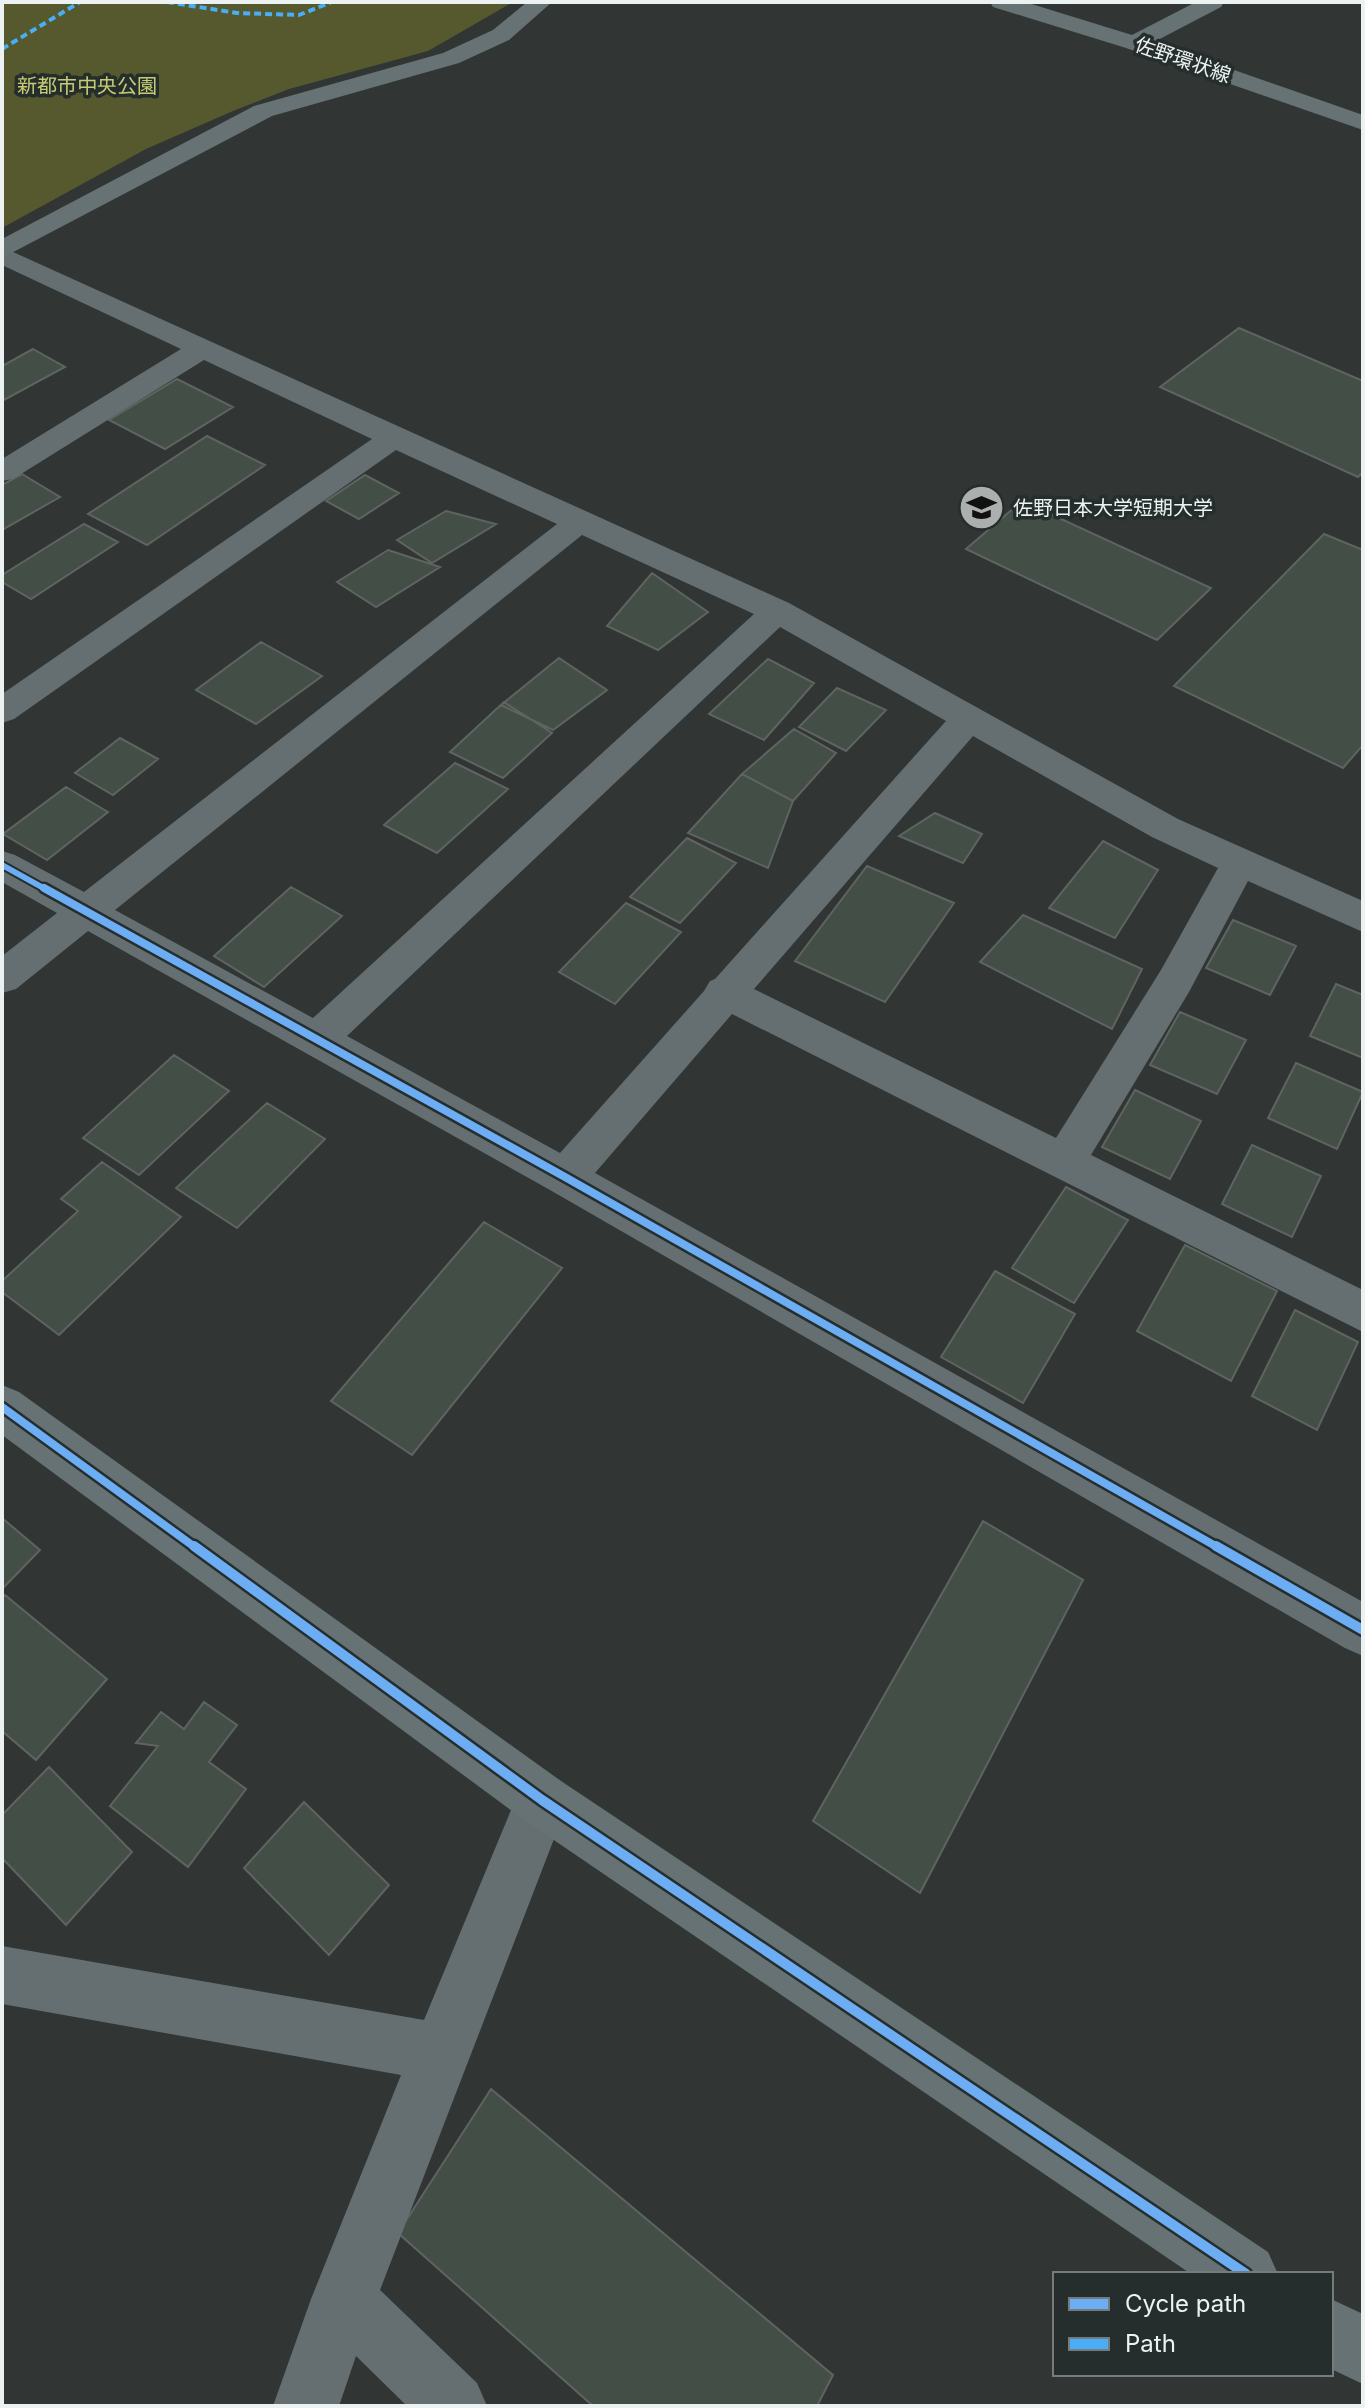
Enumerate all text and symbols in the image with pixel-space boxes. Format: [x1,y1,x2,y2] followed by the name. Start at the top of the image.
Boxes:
[1132,32,1234,88] street label: 佐野環状線
[17,74,157,98] park label: 新都市中央公園
[958,484,1006,532] school or university icon: 佐野日本大学短期大学
[1013,496,1213,520] place label: 佐野日本大学短期大学
[1053,2272,1333,2376] legend
[1125,2289,1246,2318] text: Cycle path
[1125,2329,1176,2358] text: Path

